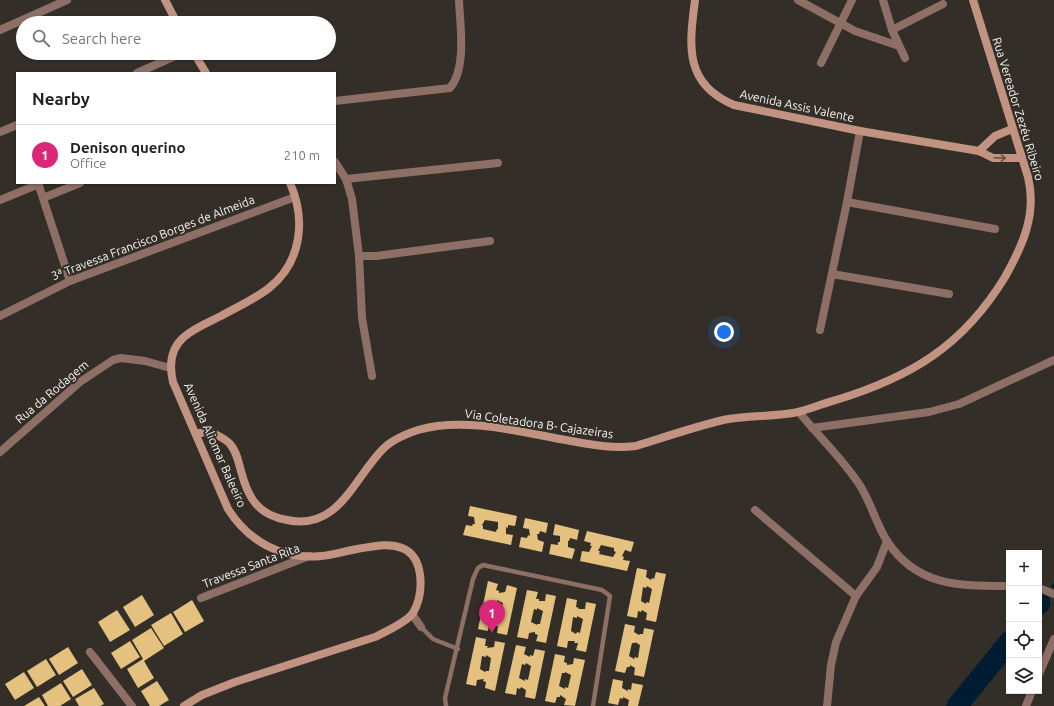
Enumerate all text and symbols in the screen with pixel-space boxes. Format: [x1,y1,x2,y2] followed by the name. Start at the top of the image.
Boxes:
[16,16,336,60] search box
[30,27,52,49] icon: search
[62,30,141,47] text: Search here
[990,36,1047,182] street label: Rua Vereador Zezéu Ribeiro
[739,87,855,124] street label: Avenida Assis Valente
[32,89,90,108] text: Nearby
[70,139,186,156] text: Denison querino
[41,148,49,162] text: 1
[284,148,320,162] text: 210 m
[993,154,1006,162] one-way arrow
[70,156,106,170] text: Office
[49,193,256,282] street label: 3ª Travessa Francisco Borges de Almeida
[714,322,734,342] your location
[13,357,91,426] street label: Rua da Rodagem
[182,380,249,509] street label: Avenida Aliomar Baleeiro
[464,407,614,440] street label: Via Coletadora B- Cajazeiras
[200,541,301,590] street label: Travessa Santa Rita
[1006,550,1042,694] map controls
[1006,550,1042,586] button: +
[1006,586,1042,622] button: −
[479,600,505,633] pin: 1
[1006,622,1042,658] button: locate
[1006,658,1042,694] button: layers

